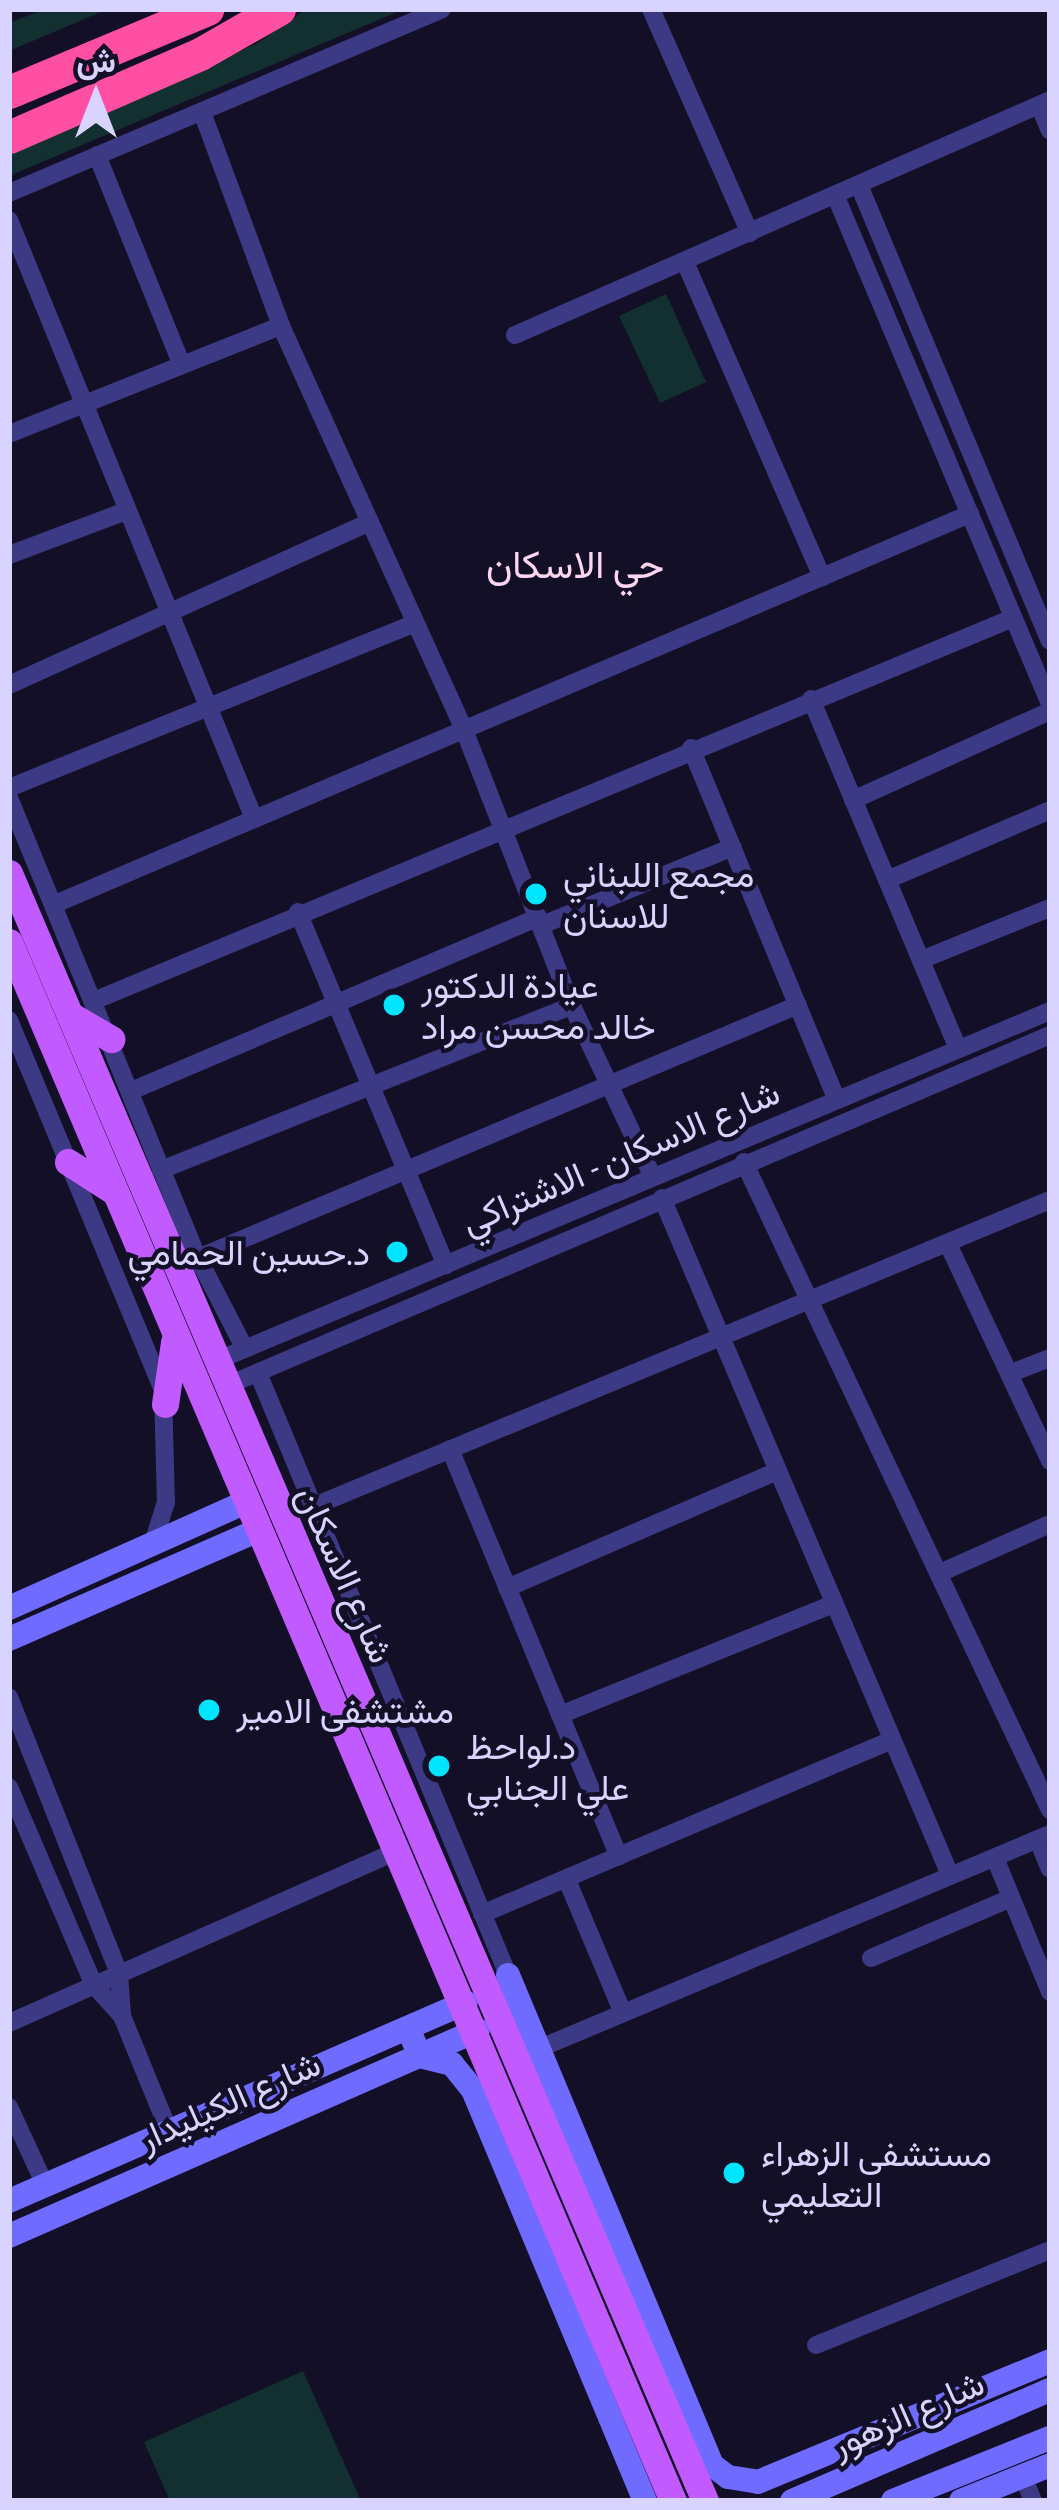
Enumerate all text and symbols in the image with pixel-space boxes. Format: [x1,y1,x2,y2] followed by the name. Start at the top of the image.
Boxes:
[36,36,156,156] north arrow
[76,38,116,81] text: ش
[486,541,664,587] district label: حي الاسكان
[563,851,754,936] place label: مجمع اللبناني للاسنان
[520,878,552,910] marker: مجمع اللبناني للاسنان
[421,962,656,1047] place label: عيادة الدكتور خالد محسن مراد
[378,989,410,1021] marker: عيادة الدكتور خالد محسن مراد
[453,1069,787,1243] street label: شارع الاسكان - الاشتراكي
[127,1230,370,1274] place label: د.حسين الحمامي
[381,1236,413,1268] marker: د.حسين الحمامي
[288,1479,404,1669] street label: شارع الاسكان
[236,1688,454,1732] place label: مشتشفى الامير
[193,1694,225,1726] marker: مشتشفى الامير
[466,1723,629,1808] place label: د.لواحظ علي الجنابي
[423,1750,455,1782] marker: د.لواحظ علي الجنابي
[131,2041,327,2159] street label: شارع الكيليدار
[761,2130,992,2215] place label: مستشفى الزهراء التعليمي
[718,2157,750,2189] marker: مستشفى الزهراء التعليمي
[824,2360,990,2466] street label: شارع الزهور

